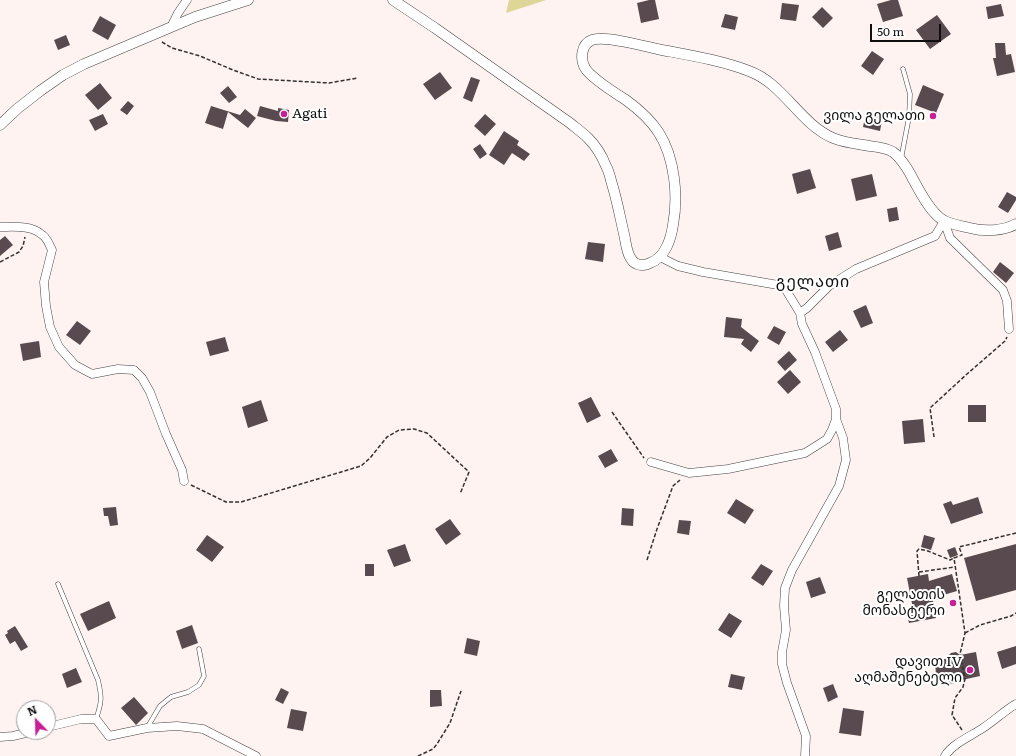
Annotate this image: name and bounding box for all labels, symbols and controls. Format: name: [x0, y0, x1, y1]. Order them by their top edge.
scale bar: [872, 16, 943, 42]
text: 50 m: [877, 22, 904, 40]
place label: Agati: [292, 106, 327, 122]
place label: ვილა გელათი: [823, 108, 925, 124]
marker: Agati: [279, 109, 289, 119]
marker: ვილა გელათი: [928, 111, 938, 121]
district label: გელათი: [776, 272, 850, 292]
place label: გელათის მონასტერი: [862, 587, 945, 620]
marker: გელათის მონასტერი: [948, 598, 958, 608]
place label: დავით IV აღმაშენებელი: [854, 654, 962, 686]
marker: დავით IV აღმაშენებელი: [965, 665, 975, 675]
north arrow: [16, 700, 56, 740]
text: N: [24, 701, 39, 719]

